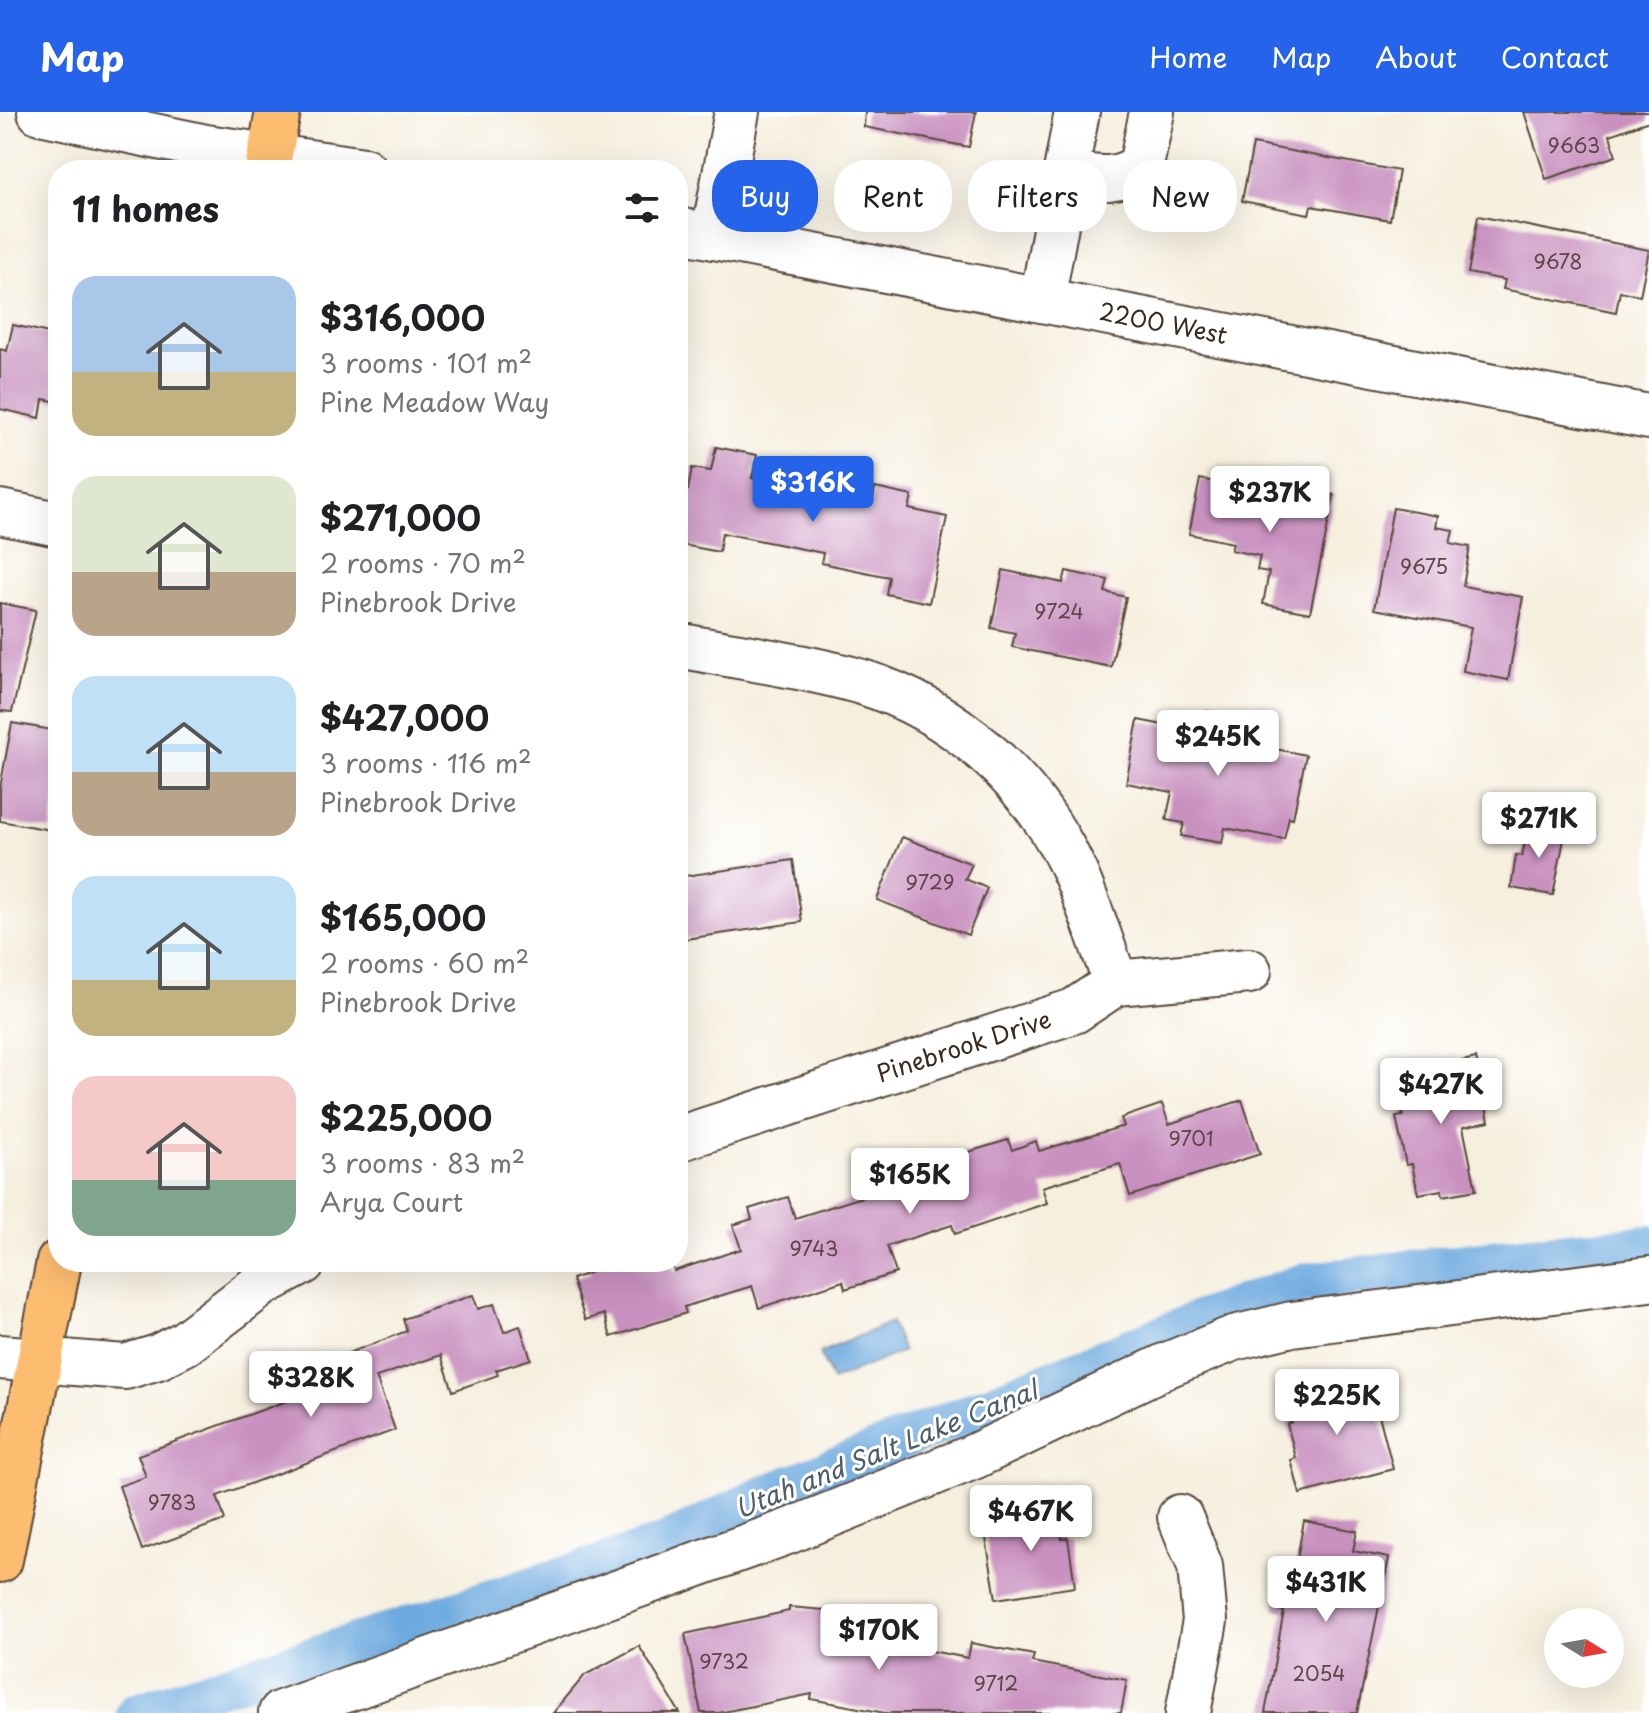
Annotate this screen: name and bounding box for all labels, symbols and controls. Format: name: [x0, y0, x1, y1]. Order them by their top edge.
text: Map: [40, 28, 124, 85]
text: Home: [1149, 35, 1227, 78]
text: Map: [1271, 35, 1331, 78]
text: About: [1375, 35, 1457, 78]
text: Contact: [1501, 35, 1609, 78]
house number: 9663: [1548, 130, 1600, 160]
chip: Buy: [712, 160, 818, 232]
chip: Rent: [834, 160, 952, 232]
chip: Filters: [968, 160, 1107, 232]
chip: New: [1123, 160, 1237, 232]
text: 11 homes: [72, 182, 219, 234]
icon: filters: [620, 186, 664, 230]
house number: 9678: [1534, 246, 1582, 276]
text: $316,000: [320, 291, 485, 343]
street label: 2200 West: [1096, 292, 1230, 352]
icon: home: [136, 308, 232, 404]
text: 3 rooms · 101 m²: [320, 343, 532, 382]
text: Pine Meadow Way: [320, 382, 549, 421]
pin: $316K: [757, 456, 869, 524]
text: $316K: [771, 462, 855, 501]
pin: $237K: [1214, 466, 1326, 534]
text: $237K: [1228, 472, 1312, 511]
text: $271,000: [320, 491, 481, 543]
icon: home: [136, 508, 232, 604]
text: 2 rooms · 70 m²: [320, 543, 526, 582]
house number: 9675: [1400, 551, 1448, 581]
text: Pinebrook Drive: [320, 582, 517, 621]
house number: 9724: [1034, 596, 1084, 626]
text: $427,000: [320, 691, 489, 743]
icon: home: [136, 708, 232, 804]
pin: $245K: [1162, 710, 1274, 778]
text: $245K: [1175, 716, 1261, 755]
text: 3 rooms · 116 m²: [320, 743, 532, 782]
text: Pinebrook Drive: [320, 782, 517, 821]
pin: $271K: [1483, 792, 1595, 860]
text: $271K: [1500, 798, 1578, 837]
house number: 9729: [906, 867, 954, 897]
text: $165,000: [320, 891, 486, 943]
icon: home: [136, 908, 232, 1004]
text: 2 rooms · 60 m²: [320, 943, 529, 982]
text: Pinebrook Drive: [320, 982, 517, 1021]
street label: Pinebrook Drive: [872, 1000, 1055, 1090]
pin: $427K: [1385, 1058, 1497, 1126]
text: $427K: [1398, 1064, 1484, 1103]
text: $225,000: [320, 1091, 492, 1143]
icon: home: [136, 1108, 232, 1204]
house number: 9701: [1168, 1123, 1214, 1153]
text: 3 rooms · 83 m²: [320, 1143, 525, 1182]
pin: $165K: [854, 1148, 966, 1216]
text: $165K: [869, 1154, 951, 1193]
text: Arya Court: [320, 1182, 463, 1221]
house number: 9743: [790, 1233, 838, 1263]
pin: $328K: [255, 1351, 367, 1419]
text: $328K: [267, 1357, 355, 1396]
water label: Utah and Salt Lake Canal: [728, 1368, 1046, 1527]
pin: $225K: [1281, 1369, 1393, 1437]
text: $225K: [1293, 1375, 1381, 1414]
pin: $467K: [975, 1485, 1087, 1553]
house number: 9783: [148, 1487, 196, 1517]
text: $467K: [988, 1491, 1074, 1530]
pin: $431K: [1270, 1556, 1382, 1624]
text: $431K: [1286, 1562, 1366, 1601]
pin: $170K: [823, 1604, 935, 1672]
north arrow: [1544, 1608, 1624, 1688]
map controls: [1544, 1608, 1624, 1688]
text: $170K: [838, 1610, 920, 1649]
house number: 9732: [699, 1646, 749, 1676]
house number: 2054: [1292, 1658, 1346, 1688]
house number: 9712: [974, 1668, 1018, 1698]

